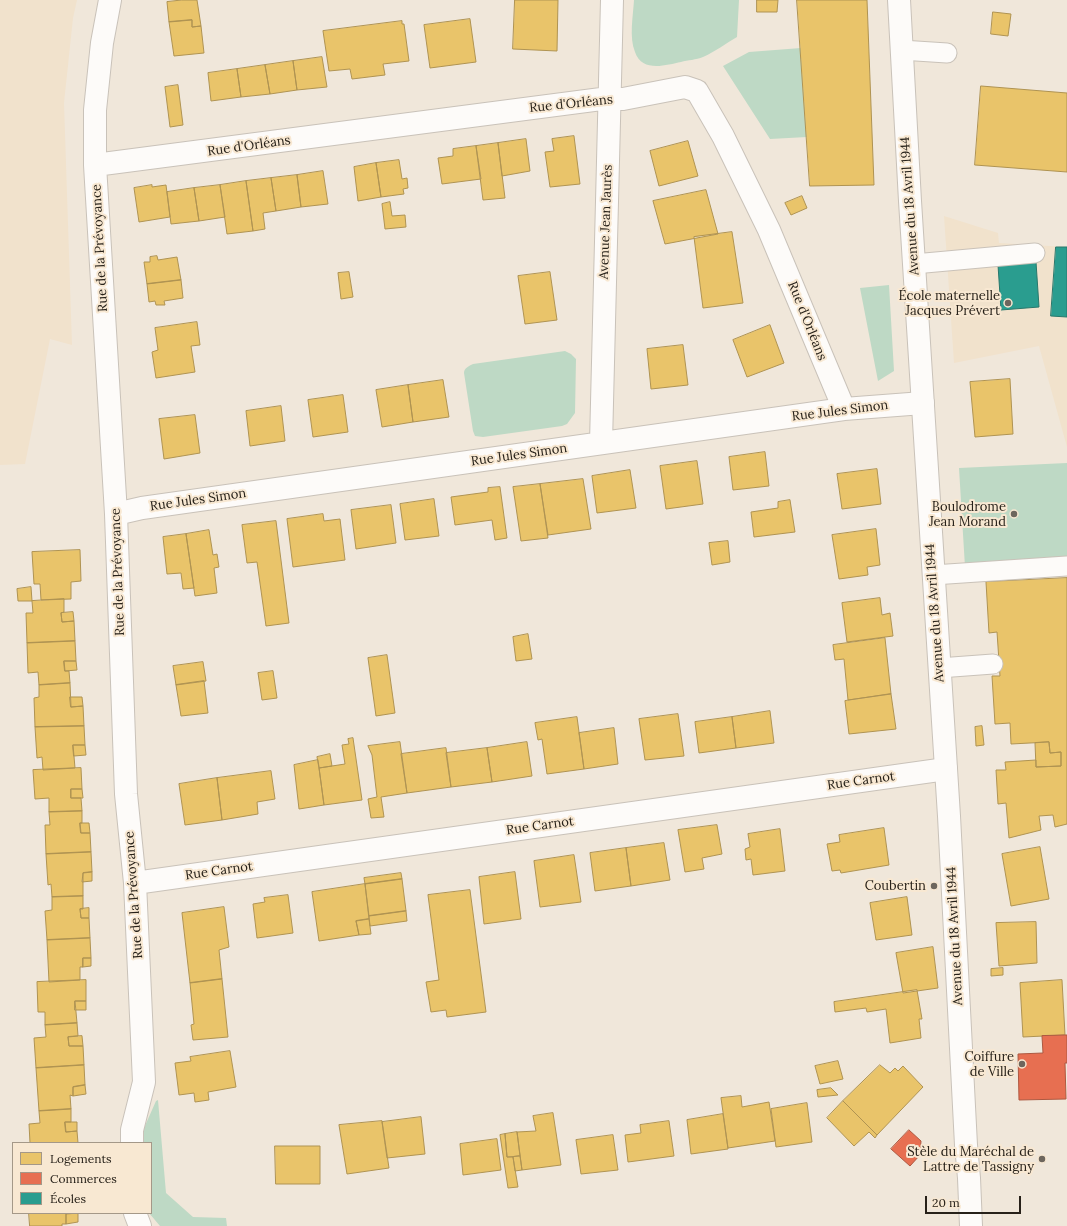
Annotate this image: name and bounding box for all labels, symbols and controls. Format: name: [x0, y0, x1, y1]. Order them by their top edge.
street label: Rue d'Orléans: [528, 92, 614, 116]
street label: Rue d'Orléans: [206, 132, 292, 160]
street label: Avenue du 18 Avril 1944: [897, 136, 923, 276]
street label: Avenue Jean Jaurès: [596, 164, 616, 280]
street label: Rue de la Prévoyance: [89, 184, 111, 312]
street label: Rue d'Orléans: [784, 279, 830, 363]
place label: École maternelle Jacques Prévert: [898, 288, 1000, 319]
marker: École maternelle Jacques Prévert: [1003, 298, 1013, 308]
street label: Rue Jules Simon: [791, 397, 889, 425]
street label: Rue Jules Simon: [470, 441, 568, 469]
street label: Rue Jules Simon: [149, 486, 247, 514]
place label: Boulodrome Jean Morand: [929, 499, 1006, 530]
street label: Rue de la Prévoyance: [108, 508, 128, 636]
marker: Boulodrome Jean Morand: [1009, 509, 1019, 519]
street label: Avenue du 18 Avril 1944: [922, 543, 948, 683]
street label: Rue Carnot: [826, 769, 896, 793]
street label: Rue Carnot: [505, 814, 575, 838]
street label: Rue de la Prévoyance: [122, 831, 146, 959]
street label: Rue Carnot: [184, 859, 254, 883]
street label: Avenue du 18 Avril 1944: [944, 866, 966, 1006]
place label: Coubertin: [865, 878, 926, 894]
marker: Coubertin: [929, 881, 939, 891]
place label: Coiffure de Ville: [964, 1049, 1014, 1080]
marker: Coiffure de Ville: [1017, 1059, 1027, 1069]
legend: [12, 1142, 152, 1214]
place label: Stèle du Maréchal de Lattre de Tassigny: [907, 1144, 1034, 1175]
text: Logements: [50, 1151, 112, 1166]
marker: Stèle du Maréchal de Lattre de Tassigny: [1037, 1154, 1047, 1164]
text: Commerces: [50, 1171, 117, 1186]
scale bar: [927, 1188, 1023, 1214]
text: Écoles: [50, 1191, 86, 1206]
text: 20 m: [932, 1195, 960, 1210]

